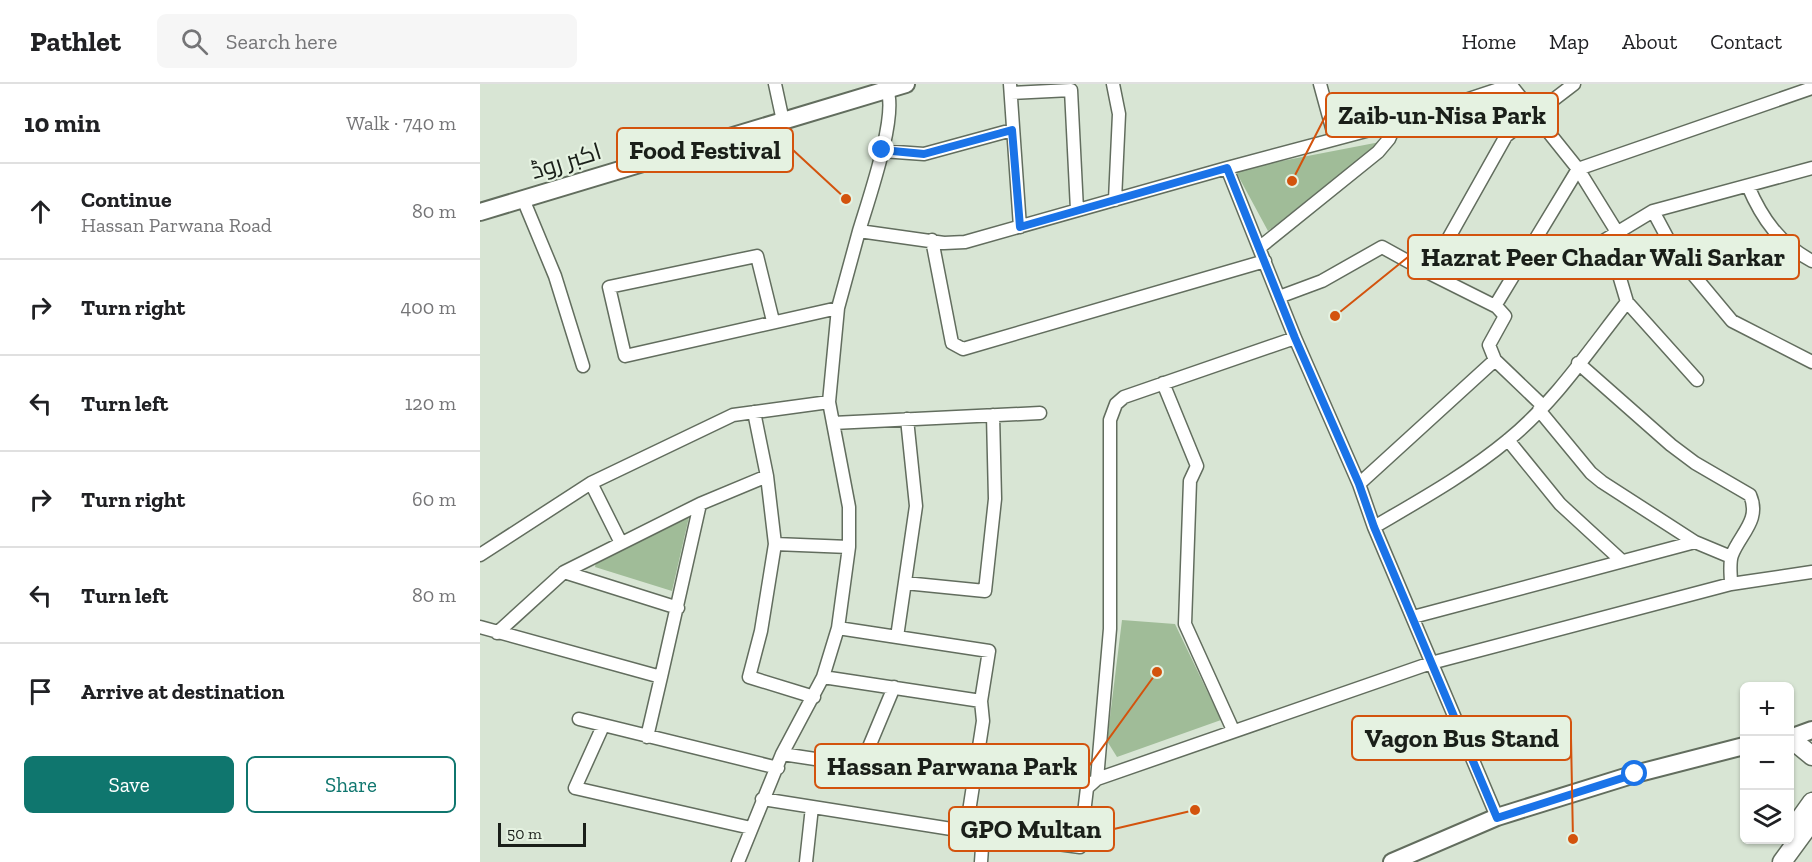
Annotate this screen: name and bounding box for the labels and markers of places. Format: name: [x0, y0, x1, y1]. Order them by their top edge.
callout: Zaib-un-Nisa Park: [1326, 93, 1558, 137]
callout: Food Festival: [617, 128, 793, 172]
callout: Hazrat Peer Chadar Wali Sarkar: [1408, 235, 1799, 279]
callout: Vagon Bus Stand: [1352, 716, 1571, 760]
callout: Hassan Parwana Park: [815, 744, 1089, 788]
callout: GPO Multan: [949, 807, 1114, 851]

